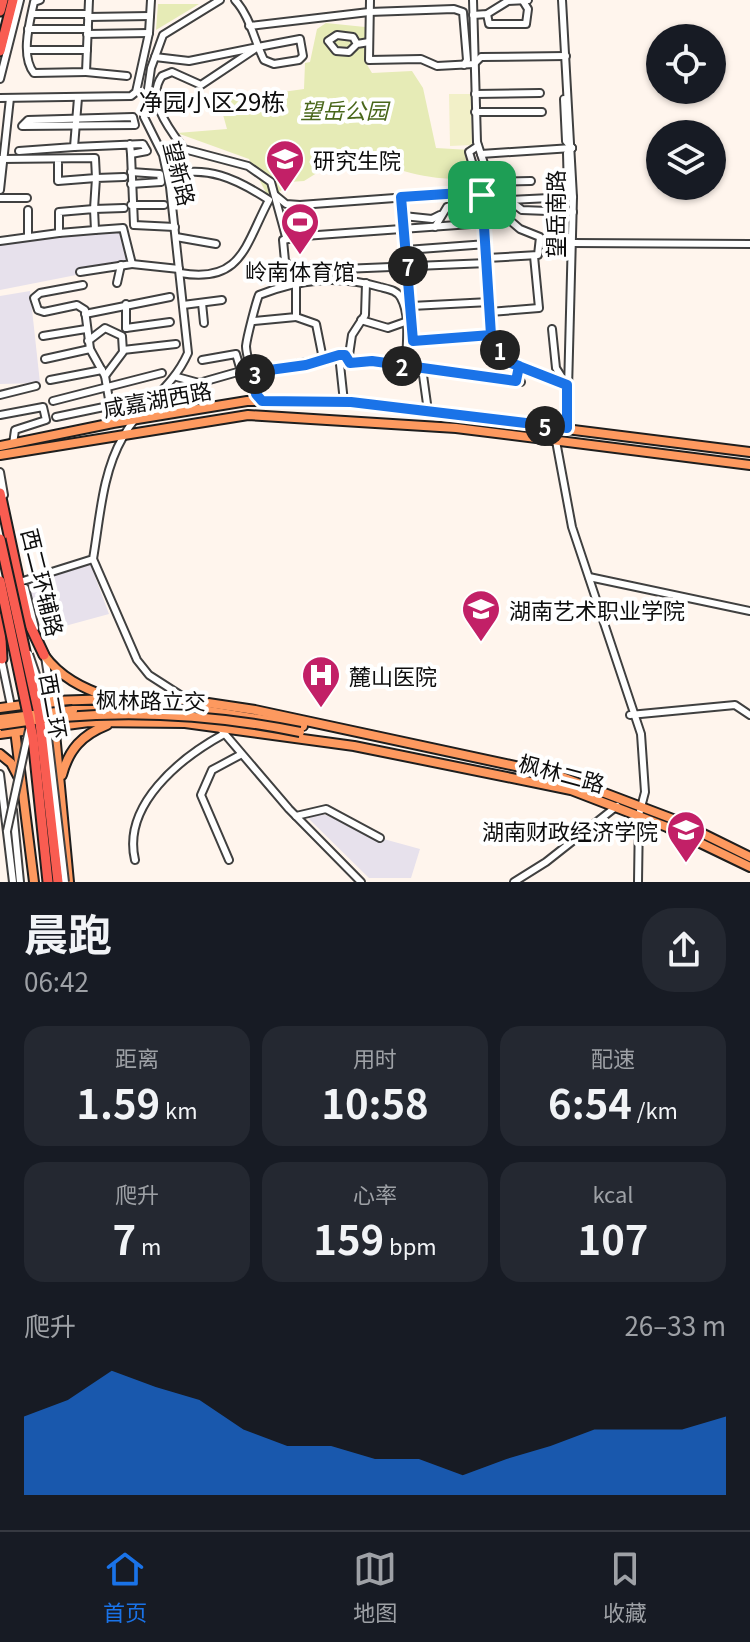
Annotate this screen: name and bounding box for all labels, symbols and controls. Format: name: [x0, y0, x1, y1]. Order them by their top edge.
map controls: [646, 24, 726, 200]
button: locate: [646, 24, 726, 104]
district label: 净园小区29栋: [139, 83, 285, 118]
park label: 望岳公园: [300, 93, 391, 125]
button: layers: [646, 120, 726, 200]
street label: 望新路: [157, 137, 205, 209]
school or university icon: 研究生院: [264, 138, 306, 193]
place label: 研究生院: [313, 143, 401, 175]
pin: [448, 161, 516, 229]
street label: 望岳南路: [538, 170, 570, 258]
icon: arrive: [460, 173, 504, 217]
sports icon: 岭南体育馆: [279, 201, 321, 256]
pin: 7: [388, 246, 428, 286]
text: 7: [402, 250, 414, 282]
place label: 岭南体育馆: [245, 254, 355, 286]
pin: 1: [480, 330, 520, 370]
text: 1: [494, 334, 506, 366]
pin: 2: [382, 346, 422, 386]
text: 2: [396, 350, 408, 382]
pin: 3: [235, 354, 275, 394]
text: 3: [249, 358, 261, 390]
street label: 咸嘉湖西路: [100, 373, 214, 423]
pin: 5: [525, 406, 565, 446]
text: 5: [539, 410, 551, 442]
street label: 西二环辅路: [15, 525, 73, 639]
school or university icon: 湖南艺术职业学院: [460, 588, 502, 643]
place label: 湖南艺术职业学院: [509, 593, 685, 625]
hospital icon: 麓山医院: [300, 654, 342, 709]
place label: 麓山医院: [349, 659, 437, 691]
street label: 西二环: [34, 671, 76, 741]
street label: 枫林路立交: [96, 682, 206, 716]
street label: 枫林二路: [515, 745, 609, 799]
school or university icon: 湖南财政经济学院: [665, 809, 707, 864]
place label: 湖南财政经济学院: [482, 814, 658, 846]
text: 晨跑: [24, 900, 112, 964]
button: share: [642, 908, 726, 992]
text: 06:42: [24, 962, 89, 999]
text: 距离: [115, 1041, 159, 1073]
text: 用时: [353, 1041, 397, 1073]
text: 配速: [591, 1041, 635, 1073]
text: 1.59: [76, 1073, 160, 1131]
text: 10:58: [321, 1073, 429, 1131]
text: 6:54: [548, 1073, 632, 1131]
text: km: [160, 1093, 198, 1125]
text: /km: [632, 1093, 678, 1125]
text: 爬升: [115, 1177, 159, 1209]
text: 心率: [353, 1177, 397, 1209]
text: kcal: [592, 1177, 634, 1209]
text: 7: [113, 1209, 136, 1267]
text: 159: [313, 1209, 384, 1267]
text: 107: [578, 1209, 648, 1267]
text: m: [136, 1229, 161, 1261]
text: bpm: [384, 1229, 437, 1261]
text: 爬升: [24, 1306, 76, 1343]
text: 26–33 m: [624, 1306, 726, 1343]
tab: 首页: [103, 1547, 147, 1627]
tab: 地图: [353, 1547, 397, 1627]
tab: 收藏: [603, 1547, 647, 1627]

